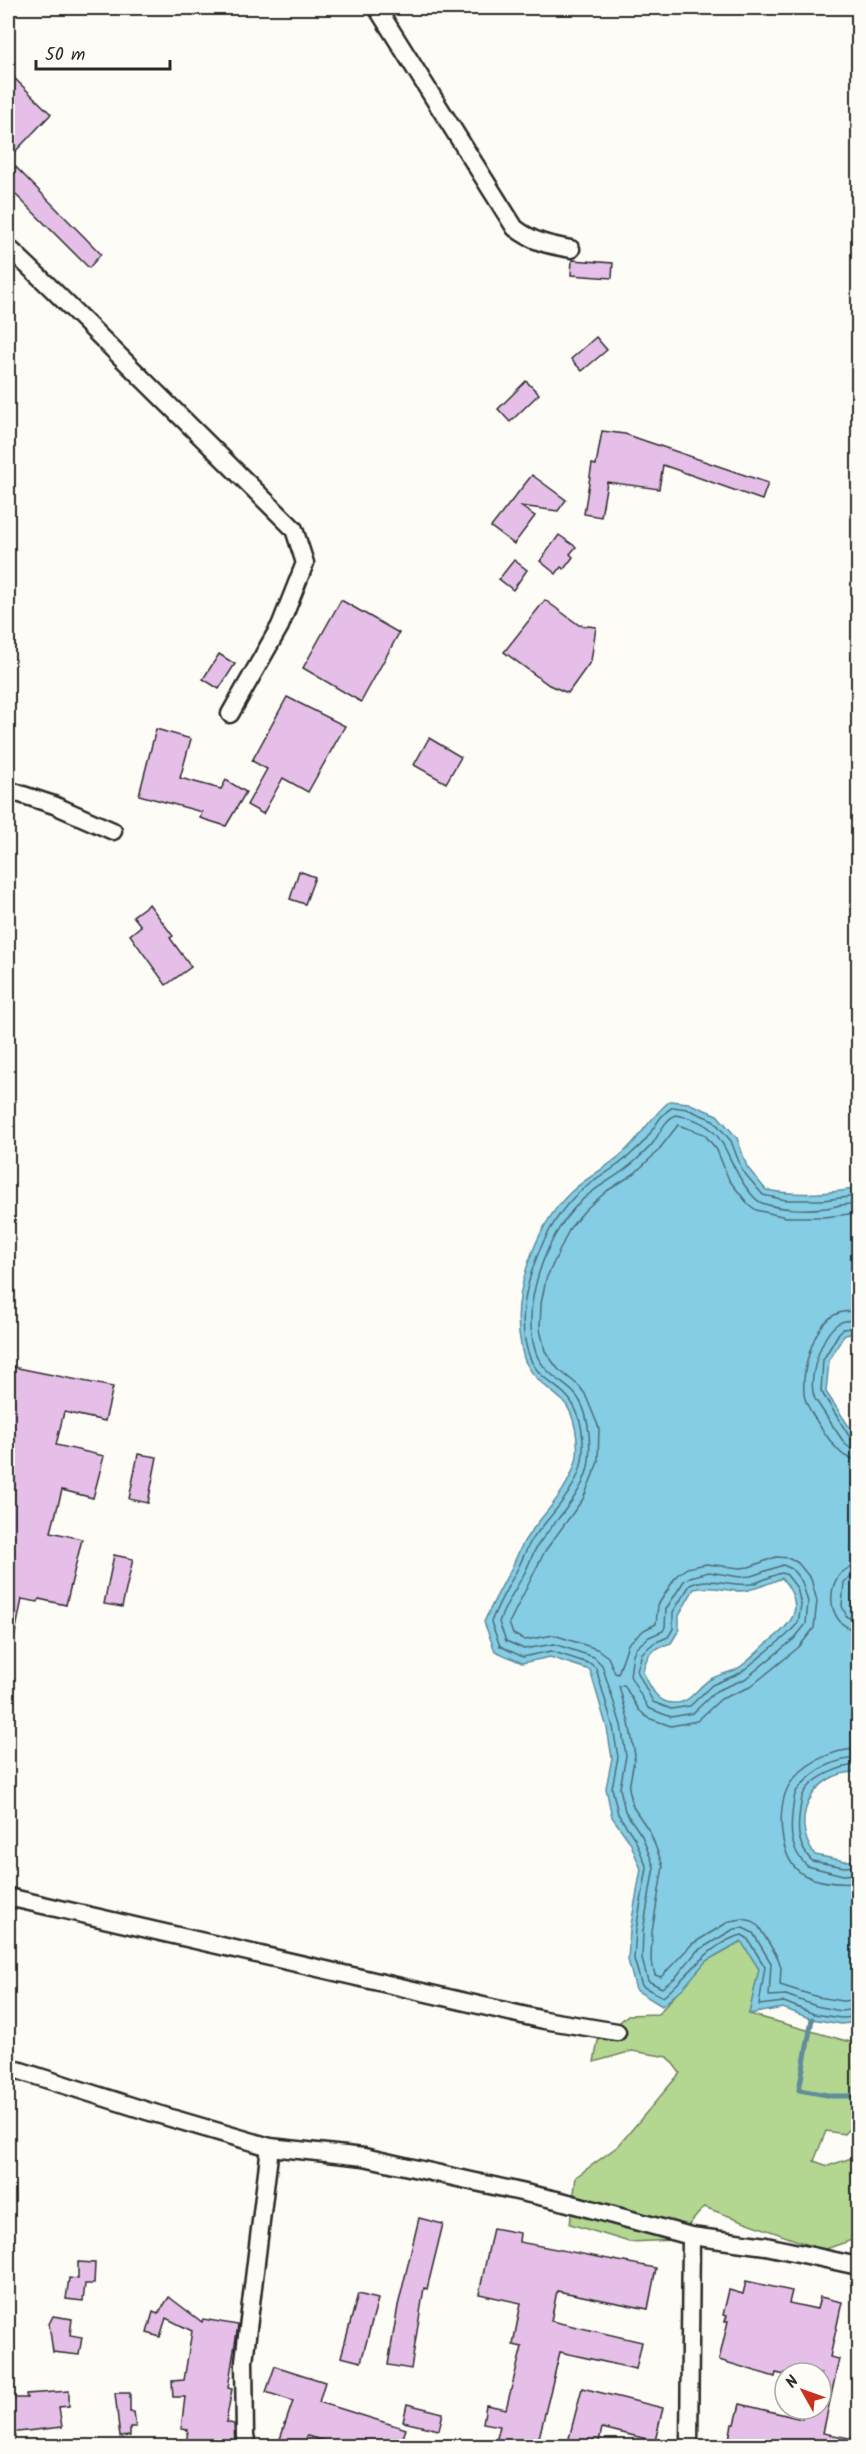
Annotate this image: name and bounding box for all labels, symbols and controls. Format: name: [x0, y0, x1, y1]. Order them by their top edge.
scale bar: [36, 33, 170, 71]
text: 50 m: [45, 41, 85, 70]
north arrow: [773, 2361, 833, 2421]
text: N: [780, 2370, 805, 2394]

